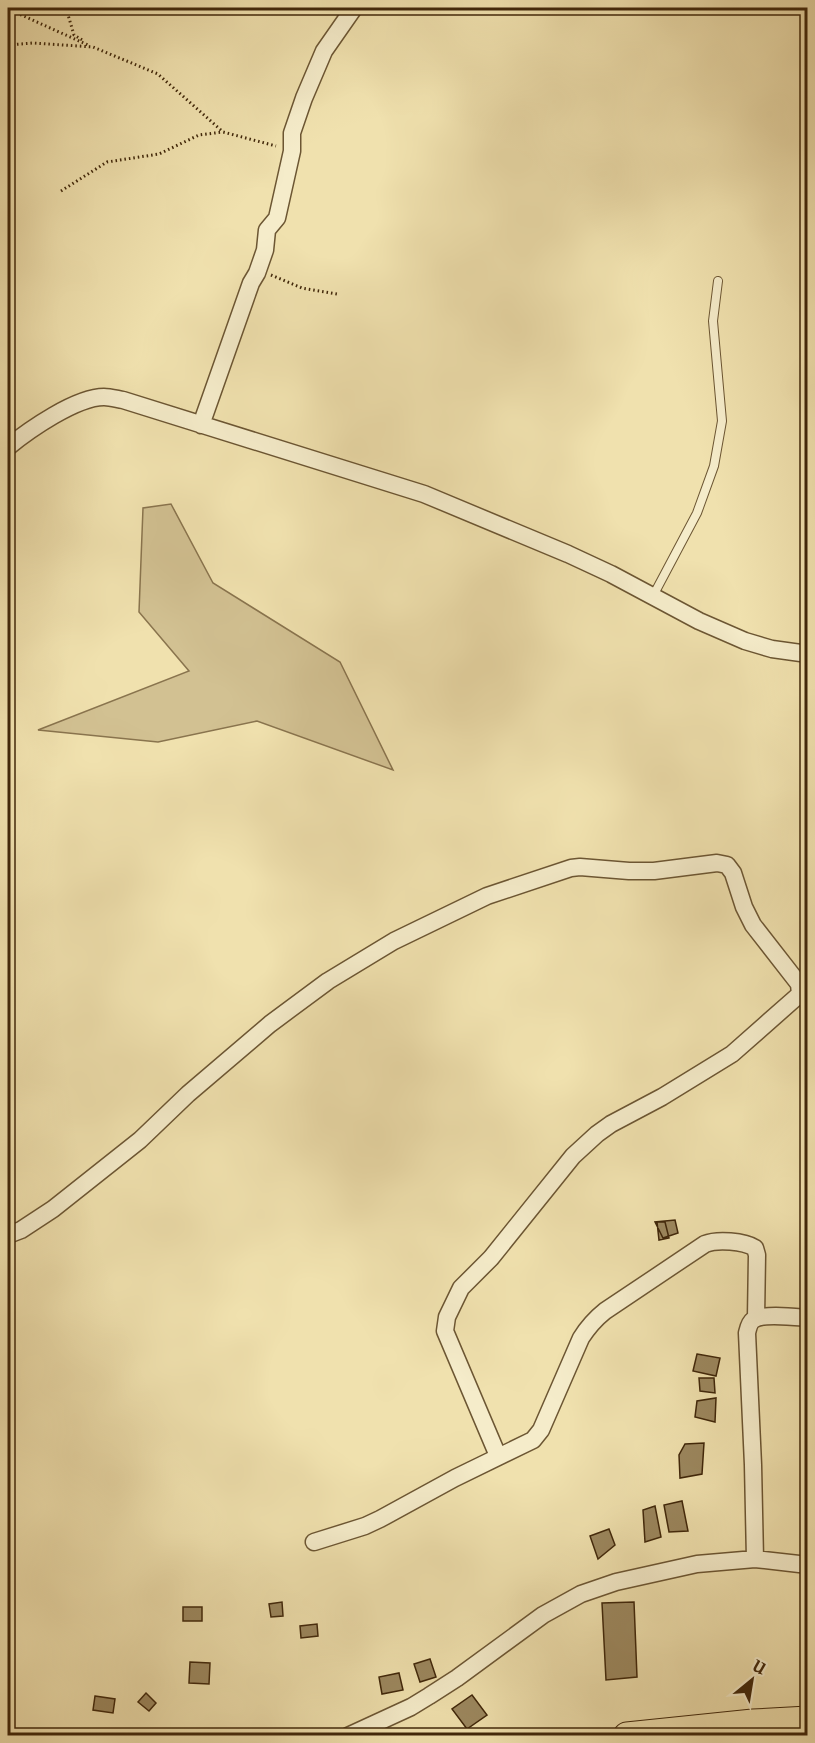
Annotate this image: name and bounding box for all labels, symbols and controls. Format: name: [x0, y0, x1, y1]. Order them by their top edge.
north arrow: [722, 1650, 782, 1710]
text: U: [748, 1656, 770, 1679]

